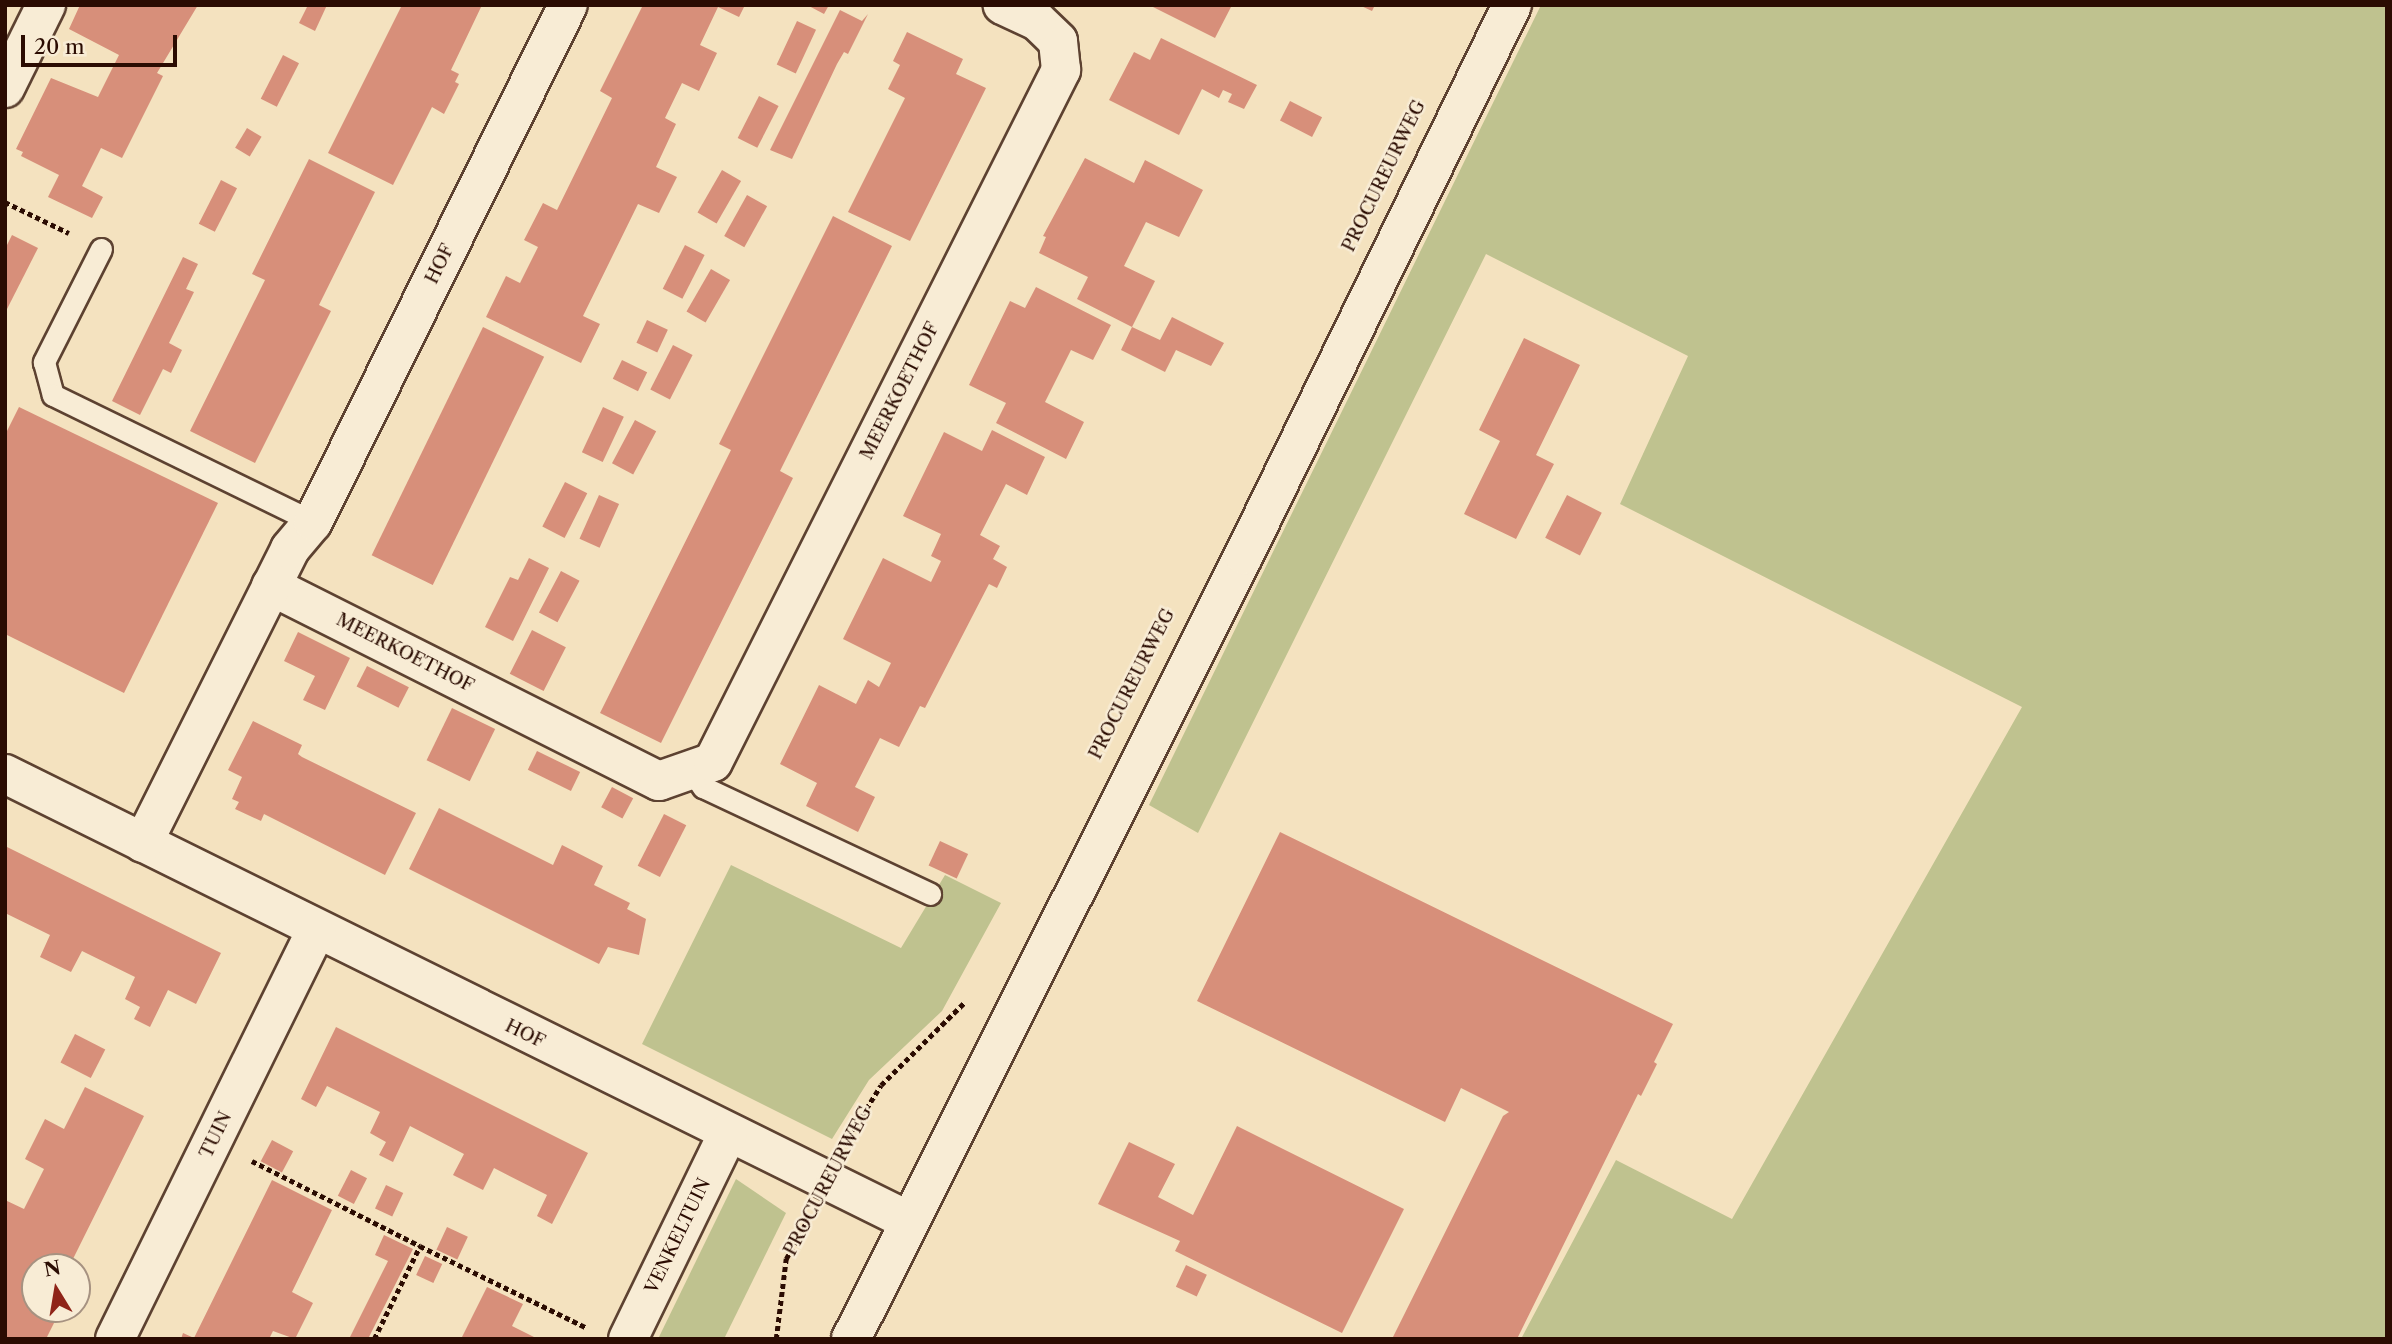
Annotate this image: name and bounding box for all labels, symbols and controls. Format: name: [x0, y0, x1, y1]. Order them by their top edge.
scale bar: [24, 21, 180, 65]
text: 20 m: [34, 34, 85, 59]
street label: PROCUREURWEG: [1338, 97, 1430, 255]
street label: HOF: [421, 241, 459, 287]
street label: MEERKOETHOF: [856, 319, 944, 463]
street label: PROCUREURWEG: [1085, 605, 1179, 763]
street label: MEERKOETHOF: [333, 609, 477, 697]
street label: HOF: [502, 1015, 548, 1053]
street label: PROCUREURWEG: [779, 1103, 877, 1259]
street label: TUIN: [196, 1108, 236, 1162]
street label: VENKELTUIN: [641, 1175, 715, 1297]
north arrow: [21, 1253, 91, 1323]
text: N: [42, 1256, 63, 1282]

